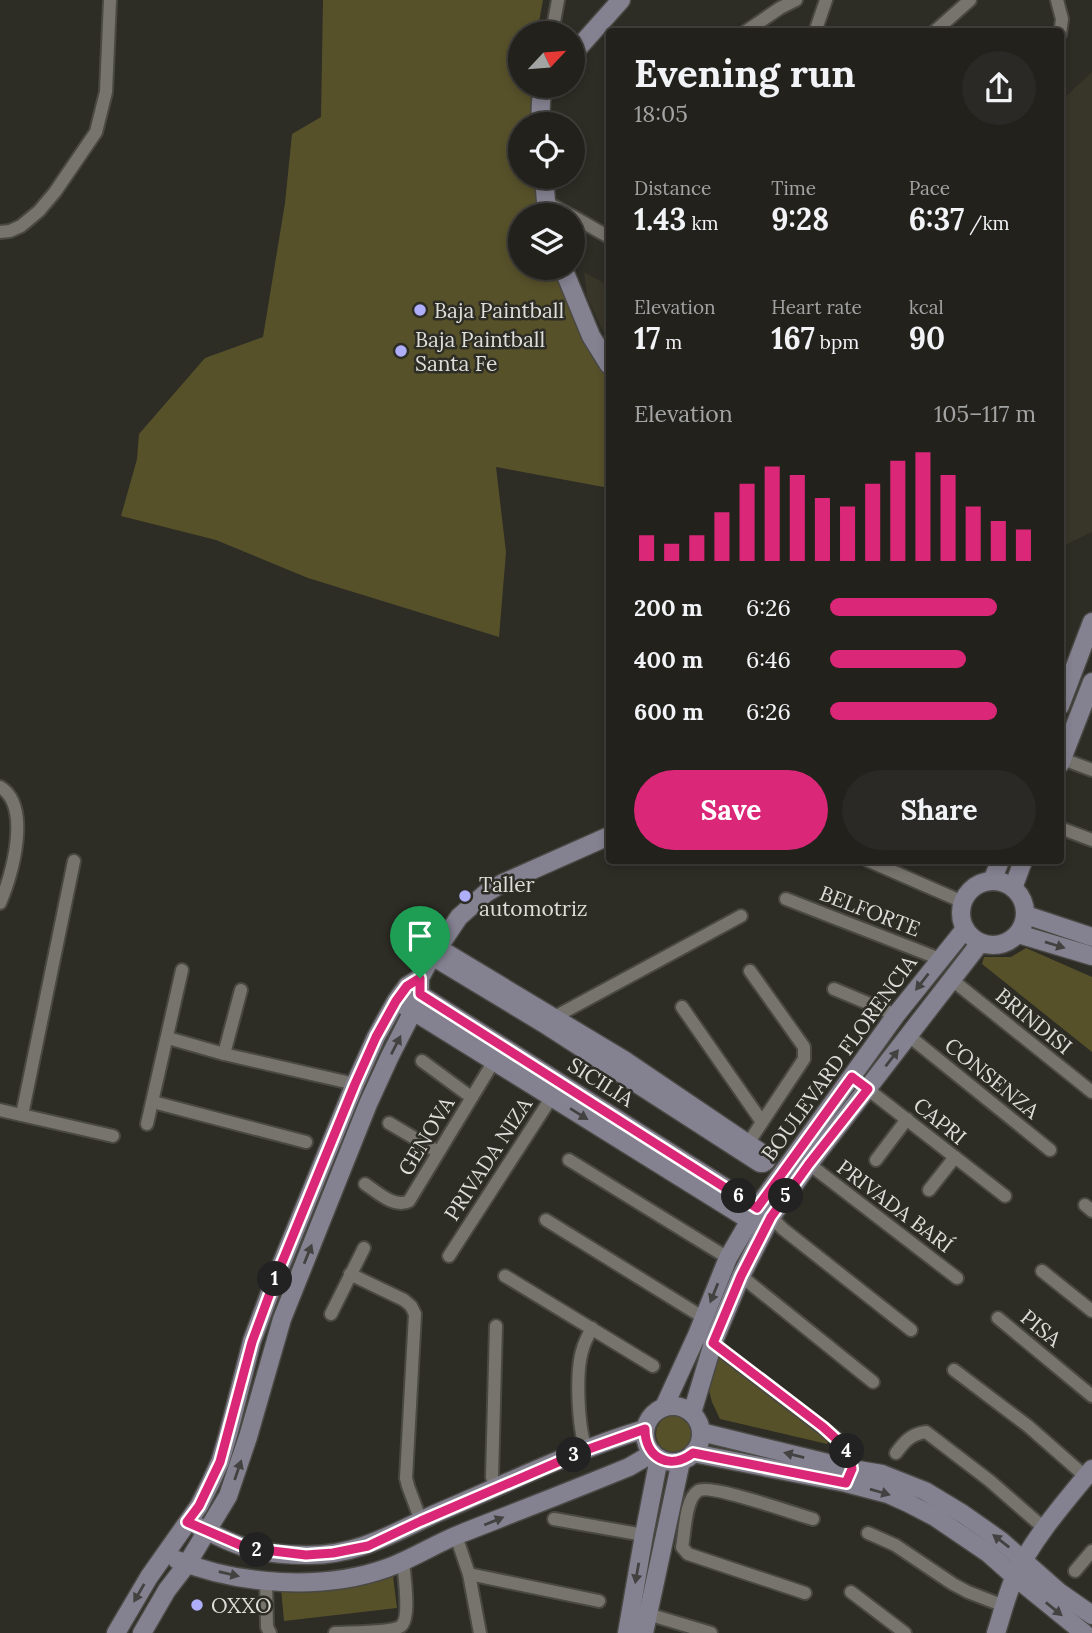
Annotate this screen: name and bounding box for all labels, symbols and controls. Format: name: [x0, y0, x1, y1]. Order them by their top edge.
north arrow: [508, 21, 584, 98]
map controls: [508, 21, 585, 280]
text: Evening run: [634, 49, 856, 97]
button: share: [962, 51, 1036, 125]
text: 18:05: [634, 99, 688, 128]
button: locate: [508, 112, 585, 189]
text: Distance: [634, 176, 711, 200]
text: Time: [771, 176, 816, 200]
text: Pace: [909, 176, 950, 200]
text: 1.43: [634, 200, 686, 238]
text: 9:28: [771, 200, 829, 238]
text: 6:37: [909, 200, 964, 238]
button: layers: [508, 203, 585, 280]
text: km: [686, 211, 719, 235]
text: /km: [964, 211, 1010, 235]
text: Elevation: [634, 295, 716, 319]
text: Heart rate: [771, 295, 862, 319]
text: kcal: [909, 295, 944, 319]
place label: Baja Paintball: [434, 297, 564, 324]
marker: Baja Paintball: [412, 302, 428, 318]
text: 17: [634, 319, 660, 357]
text: 167: [771, 319, 815, 357]
text: 90: [909, 319, 945, 357]
place label: Baja Paintball Santa Fe: [415, 326, 545, 377]
text: m: [660, 330, 682, 354]
text: bpm: [815, 330, 859, 354]
marker: Baja Paintball Santa Fe: [393, 343, 409, 359]
text: Elevation: [634, 399, 733, 428]
text: 105–117 m: [934, 399, 1036, 428]
text: 200 m: [634, 593, 703, 622]
text: 6:26: [746, 593, 791, 622]
text: 400 m: [634, 645, 703, 674]
text: 6:46: [746, 645, 791, 674]
text: 600 m: [634, 697, 704, 726]
text: 6:26: [746, 697, 791, 726]
button: Save: [634, 770, 828, 850]
button: Share: [842, 770, 1036, 850]
place label: Taller automotriz: [479, 871, 588, 922]
street label: BELFORTE: [816, 879, 924, 943]
marker: Taller automotriz: [457, 888, 473, 904]
pin: [390, 906, 450, 978]
icon: arrive: [401, 917, 439, 955]
one-way arrow: [1045, 940, 1066, 951]
street label: BOULEVARD FLORENCIA: [755, 949, 923, 1166]
one-way arrow: [915, 973, 929, 991]
street label: BRINDISI: [990, 982, 1078, 1060]
street label: CONSENZA: [939, 1032, 1045, 1125]
one-way arrow: [390, 1035, 401, 1055]
one-way arrow: [884, 1050, 899, 1067]
street label: SICILIA: [563, 1051, 640, 1113]
street label: GENOVA: [392, 1091, 460, 1180]
street label: PRIVADA NIZA: [438, 1091, 538, 1226]
street label: CAPRI: [908, 1091, 972, 1151]
one-way arrow: [569, 1108, 589, 1121]
street label: PRIVADA BARÍ: [832, 1154, 958, 1258]
pin: 6: [722, 1178, 756, 1214]
pin: 5: [768, 1178, 804, 1214]
text: 6: [733, 1183, 744, 1207]
text: 5: [780, 1183, 791, 1207]
one-way arrow: [303, 1244, 314, 1265]
pin: 1: [258, 1262, 292, 1296]
text: 1: [271, 1266, 278, 1290]
one-way arrow: [709, 1282, 720, 1303]
street label: PISA: [1015, 1303, 1068, 1353]
pin: 4: [830, 1434, 864, 1468]
pin: 3: [556, 1438, 592, 1472]
text: 4: [841, 1438, 852, 1462]
text: 3: [568, 1442, 579, 1466]
one-way arrow: [783, 1449, 805, 1460]
one-way arrow: [233, 1460, 244, 1481]
one-way arrow: [870, 1488, 891, 1498]
one-way arrow: [483, 1516, 504, 1527]
pin: 2: [240, 1532, 274, 1568]
one-way arrow: [993, 1534, 1011, 1549]
text: 2: [251, 1537, 262, 1561]
one-way arrow: [631, 1562, 642, 1584]
one-way arrow: [218, 1569, 240, 1580]
one-way arrow: [133, 1584, 146, 1603]
place label: OXXO: [211, 1592, 272, 1619]
marker: OXXO: [189, 1597, 205, 1613]
one-way arrow: [1045, 1602, 1063, 1617]

